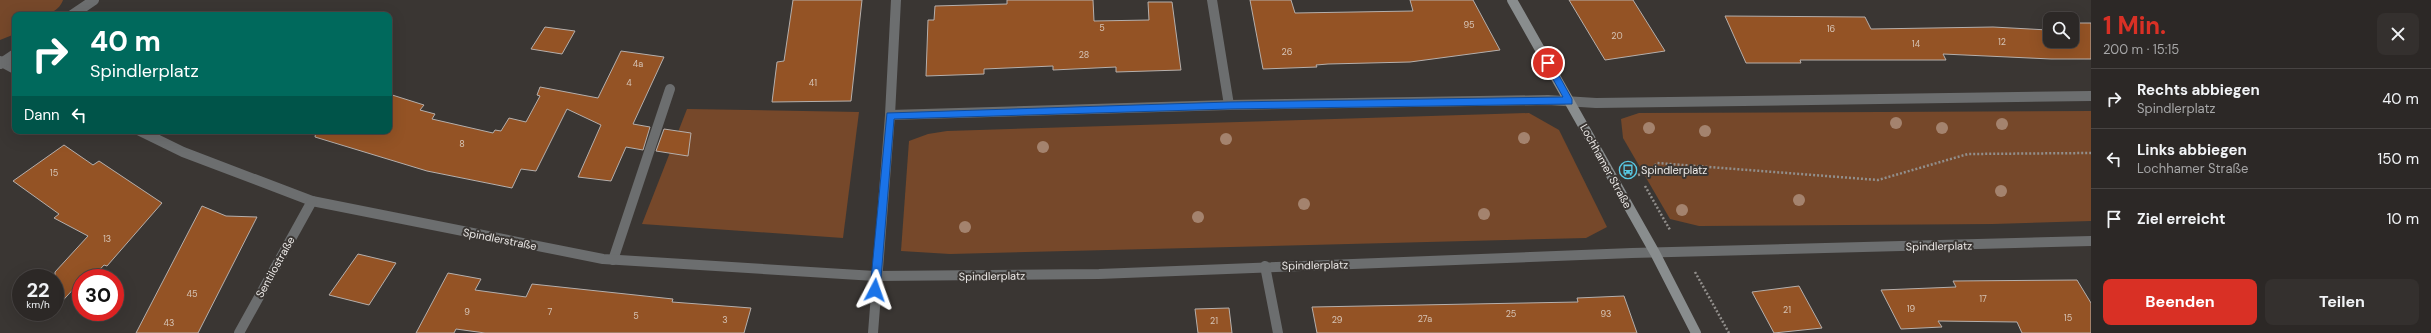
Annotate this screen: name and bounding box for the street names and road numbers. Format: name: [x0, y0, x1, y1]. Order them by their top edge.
street label: Lochhamer Straße: [1577, 121, 1635, 211]
street label: Spindlerstraße: [462, 225, 538, 253]
street label: Sentilostraße: [252, 234, 298, 300]
street label: Spindlerplatz: [1906, 238, 1972, 254]
street label: Spindlerplatz: [1282, 257, 1348, 273]
street label: Spindlerplatz: [959, 268, 1025, 284]

